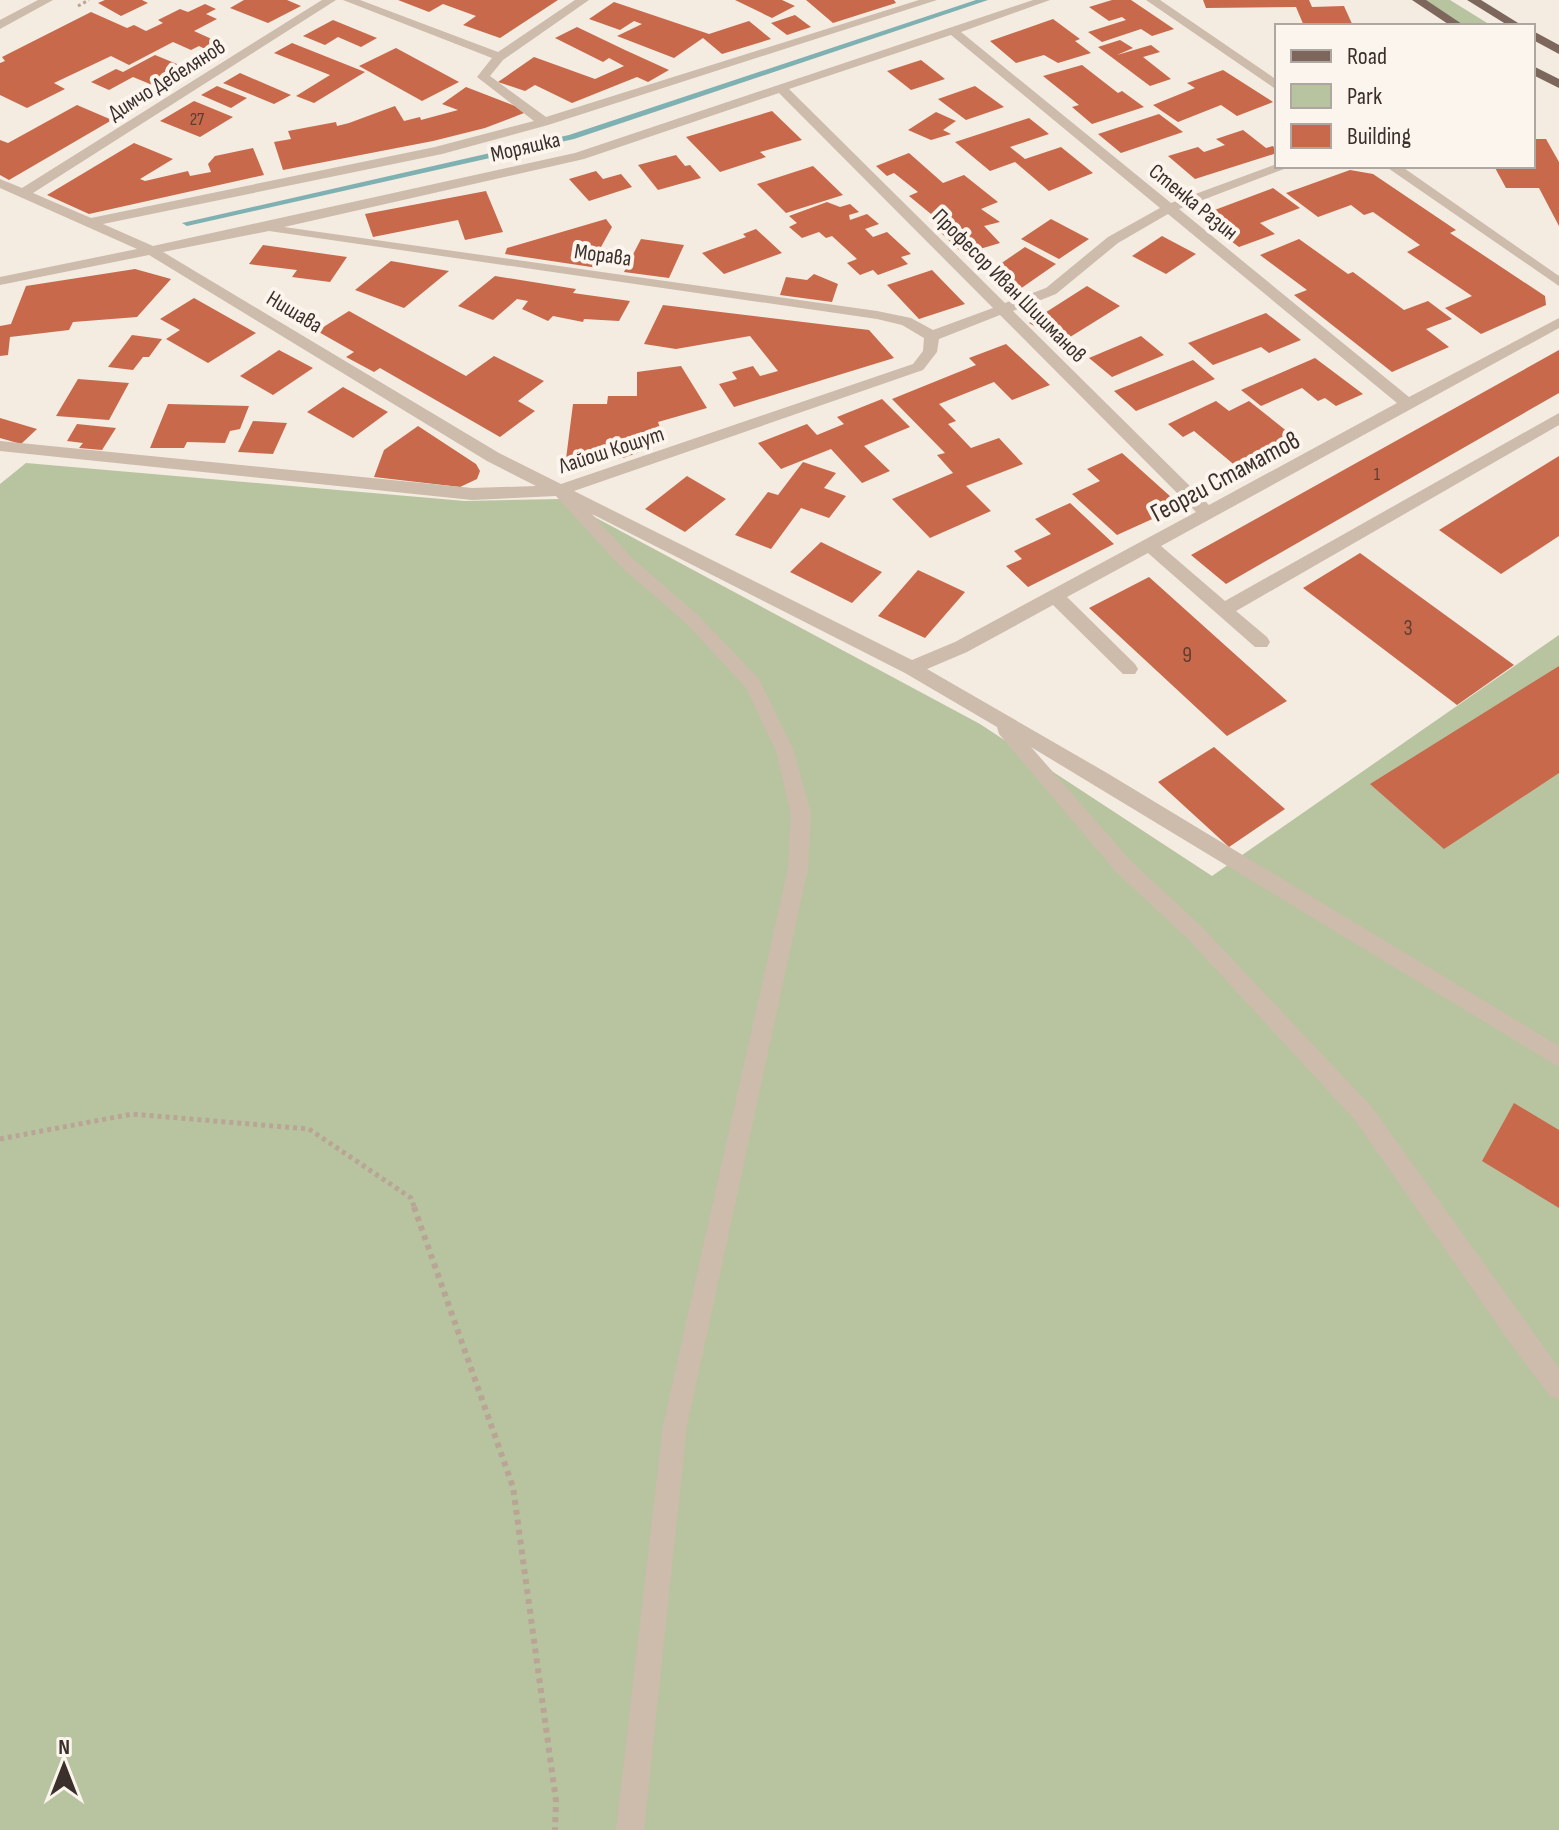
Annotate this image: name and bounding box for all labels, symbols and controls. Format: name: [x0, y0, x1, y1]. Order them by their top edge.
legend: [1275, 24, 1535, 168]
street label: Димчо Дебелянов: [103, 34, 230, 127]
text: Road: [1347, 42, 1387, 71]
text: Park: [1347, 82, 1382, 111]
house number: 27: [190, 109, 205, 130]
text: Building: [1347, 122, 1411, 151]
street label: Моряшка: [488, 126, 563, 169]
street label: Стенка Разин: [1143, 158, 1243, 246]
street label: Професор Иван Шишманов: [926, 203, 1092, 369]
street label: Морава: [572, 238, 633, 273]
street label: Нишава: [261, 285, 327, 339]
street label: Лайош Кошут: [554, 421, 668, 480]
street label: Георги Стаматов: [1146, 425, 1306, 530]
house number: 1: [1374, 464, 1381, 485]
house number: 3: [1403, 615, 1413, 642]
house number: 9: [1182, 642, 1192, 669]
north arrow: [24, 1726, 104, 1806]
text: N: [58, 1734, 70, 1761]

